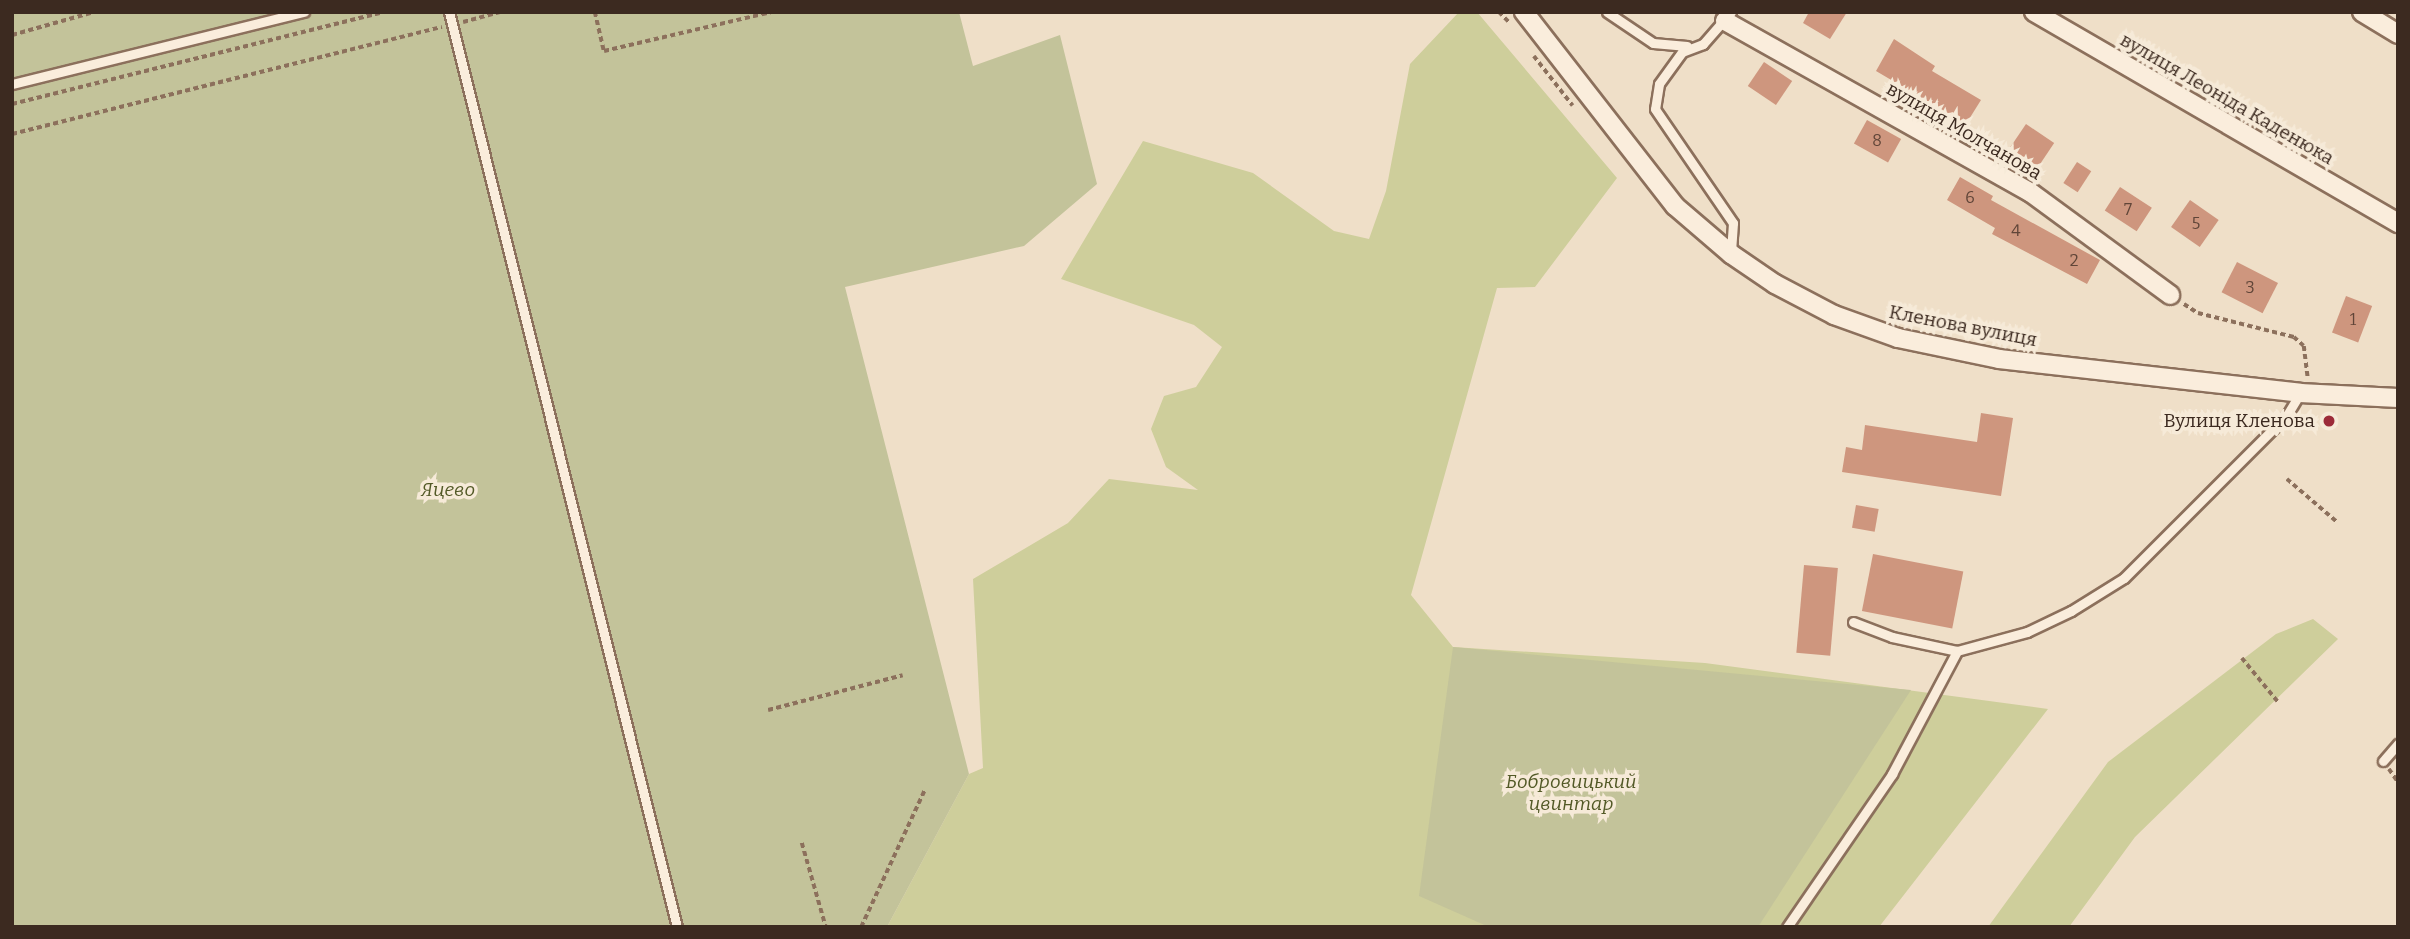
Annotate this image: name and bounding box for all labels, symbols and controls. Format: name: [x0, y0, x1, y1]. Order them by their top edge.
street label: вулиця Леоніда Каденюка: [2116, 28, 2338, 170]
street label: вулиця Молчанова: [1882, 77, 2046, 185]
house number: 8: [1872, 131, 1882, 151]
house number: 6: [1965, 188, 1975, 208]
house number: 7: [2124, 200, 2132, 220]
house number: 5: [2192, 214, 2200, 234]
house number: 4: [2011, 221, 2021, 241]
house number: 2: [2070, 251, 2078, 271]
house number: 3: [2245, 278, 2255, 298]
street label: Кленова вулиця: [1887, 300, 2039, 352]
house number: 1: [2350, 310, 2356, 330]
place label: Вулиця Кленова: [2163, 410, 2315, 432]
marker: Вулиця Кленова: [2321, 413, 2337, 429]
park label: Яцево: [421, 479, 475, 501]
park label: Бобровицький цвинтар: [1505, 771, 1637, 815]

